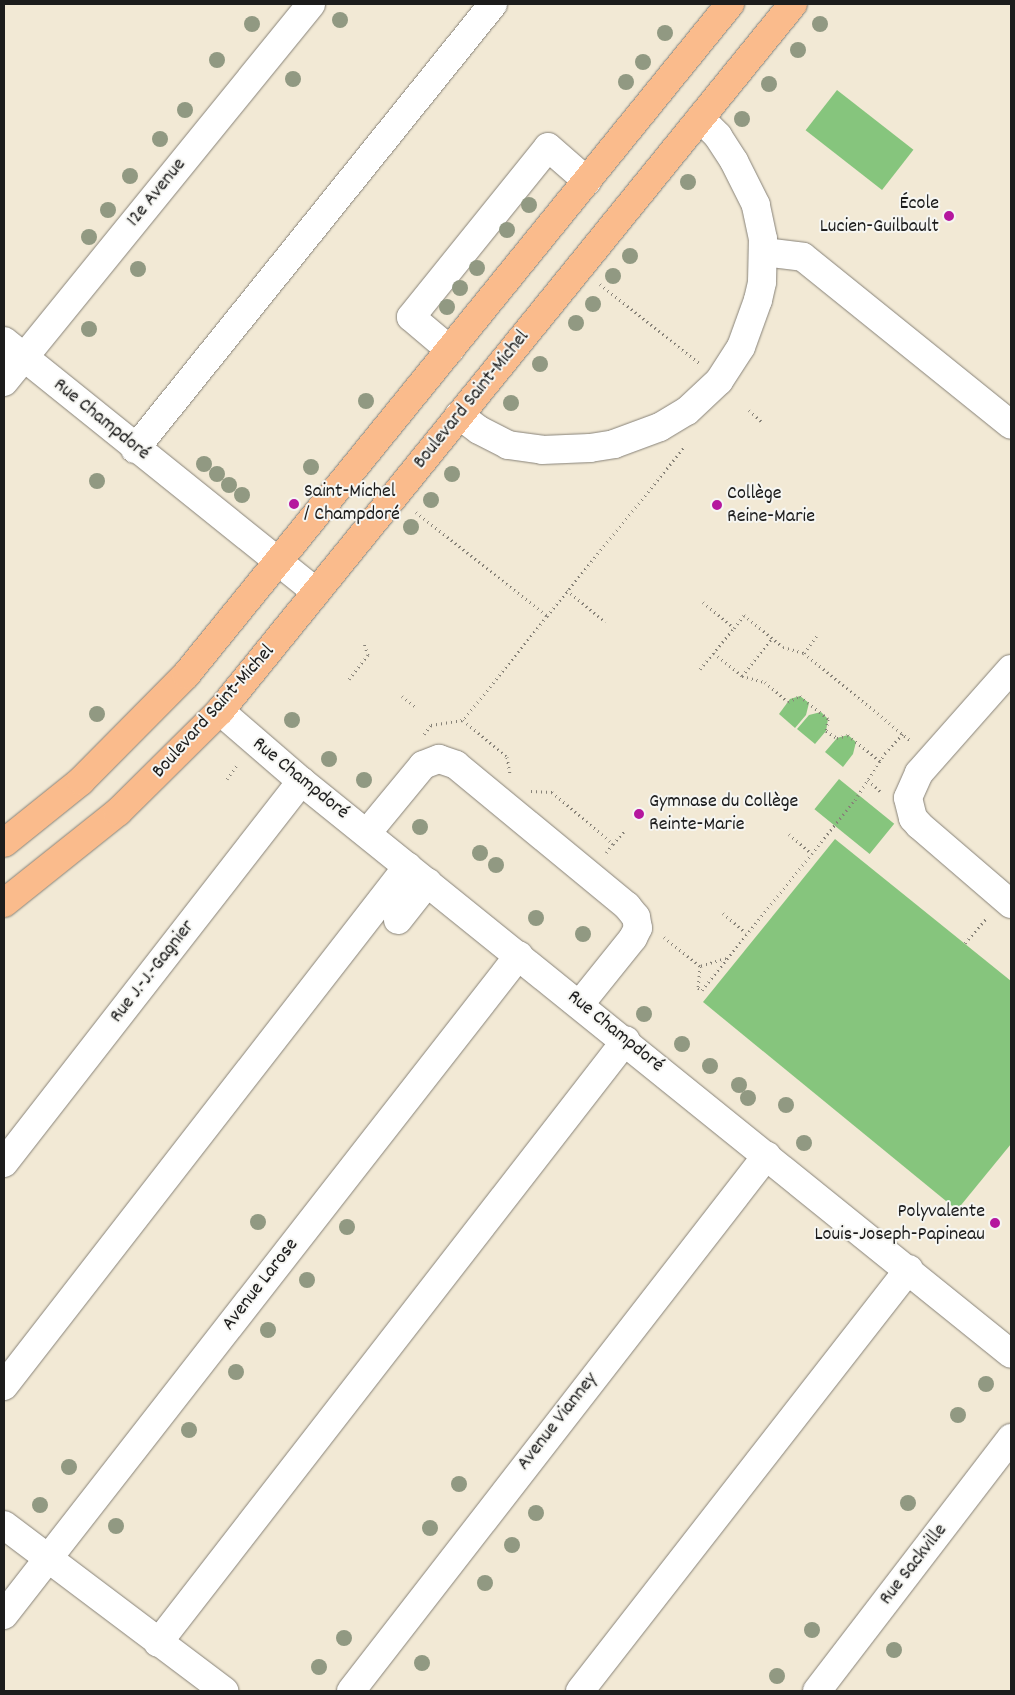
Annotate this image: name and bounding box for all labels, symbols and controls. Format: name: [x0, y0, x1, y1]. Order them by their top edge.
street label: 12e Avenue: [122, 154, 192, 232]
place label: École Lucien-Guilbault: [820, 193, 939, 240]
marker: École Lucien-Guilbault: [943, 210, 955, 222]
street label: Boulevard Saint-Michel: [409, 326, 535, 474]
street label: Rue Champdoré: [48, 374, 154, 466]
place label: Saint-Michel / Champdoré: [304, 480, 400, 527]
place label: Collège Reine-Marie: [727, 482, 815, 529]
marker: Saint-Michel / Champdoré: [288, 498, 300, 510]
marker: Collège Reine-Marie: [711, 499, 723, 511]
street label: Boulevard Saint-Michel: [148, 640, 280, 784]
street label: Rue Champdoré: [247, 733, 353, 825]
place label: Gymnase du Collège Reinte-Marie: [649, 790, 798, 837]
marker: Gymnase du Collège Reinte-Marie: [633, 808, 645, 820]
street label: Rue J.-J.-Gagnier: [105, 916, 201, 1028]
street label: Rue Champdoré: [562, 986, 668, 1078]
place label: Polyvalente Louis-Joseph-Papineau: [814, 1200, 985, 1247]
marker: Polyvalente Louis-Joseph-Papineau: [989, 1217, 1001, 1229]
street label: Avenue Larose: [218, 1234, 304, 1336]
street label: Avenue Vianney: [512, 1368, 604, 1476]
street label: Rue Sackville: [875, 1520, 953, 1610]

